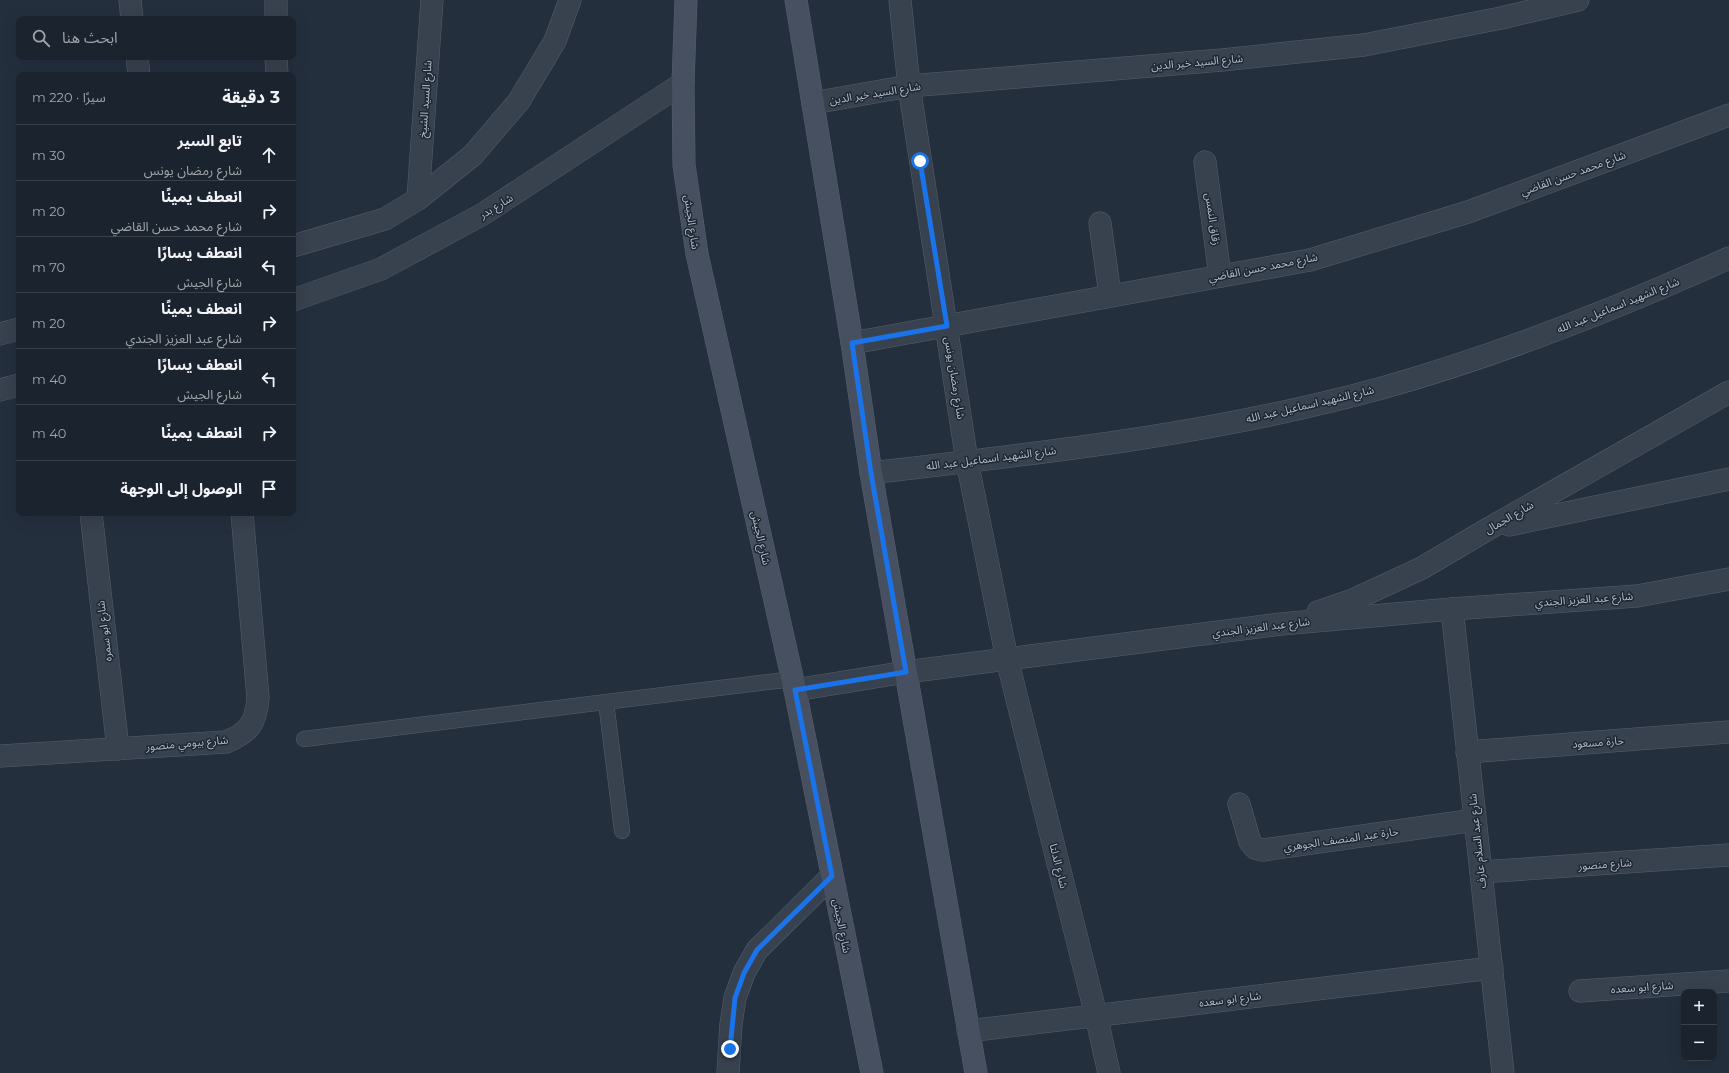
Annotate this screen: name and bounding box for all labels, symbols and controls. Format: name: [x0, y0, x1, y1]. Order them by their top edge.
search box: [16, 16, 296, 60]
icon: search: [30, 27, 52, 49]
text: ابحث هنا: [62, 28, 118, 47]
street label: شارع السيد خير الدين: [1150, 51, 1244, 74]
street label: شارع السيد الشيخ: [415, 59, 436, 138]
street label: شارع السيد خير الدين: [828, 79, 922, 108]
text: 3 دقيقة: [222, 87, 280, 107]
text: سيرًا · 220 m: [32, 89, 106, 105]
text: تابع السير: [178, 131, 242, 150]
icon: ahead: [258, 144, 280, 166]
text: 30 m: [32, 147, 65, 163]
street label: شارع محمد حسن القاضي: [1518, 147, 1629, 201]
route start: [911, 152, 929, 170]
text: شارع رمضان يونس: [144, 162, 242, 178]
text: انعطف يمينًا: [161, 187, 242, 206]
street label: شارع بدر: [476, 190, 516, 223]
street label: زقاق النمس: [1202, 192, 1224, 246]
street label: شارع الجيش: [680, 194, 703, 251]
icon: right: [258, 200, 280, 222]
text: 20 m: [32, 203, 65, 219]
text: شارع محمد حسن القاضي: [111, 218, 242, 234]
text: انعطف يسارًا: [157, 243, 242, 262]
street label: شارع محمد حسن القاضي: [1207, 249, 1320, 287]
icon: left: [258, 256, 280, 278]
text: 70 m: [32, 259, 65, 275]
text: شارع الجيش: [177, 274, 242, 290]
street label: شارع الشهيد اسماعيل عبد الله: [1555, 274, 1682, 337]
text: انعطف يمينًا: [161, 299, 242, 318]
icon: right: [258, 312, 280, 334]
text: 20 m: [32, 315, 65, 331]
text: شارع عبد العزيز الجندي: [125, 330, 242, 346]
street label: شارع رمضان يونس: [941, 336, 968, 421]
text: انعطف يسارًا: [157, 355, 242, 374]
icon: left: [258, 368, 280, 390]
text: 40 m: [32, 371, 66, 387]
street label: شارع الشهيد اسماعيل عبد الله: [1245, 382, 1376, 427]
text: شارع الجيش: [177, 386, 242, 402]
icon: right: [258, 422, 280, 444]
text: انعطف يمينًا: [161, 423, 242, 442]
text: 40 m: [32, 425, 66, 441]
street label: شارع الشهيد اسماعيل عبد الله: [925, 443, 1057, 474]
icon: arrive: [258, 478, 280, 500]
text: الوصول إلى الوجهة: [120, 479, 242, 498]
street label: شارع الجمال: [1482, 497, 1537, 537]
street label: شارع الجيش: [747, 510, 774, 567]
street label: شارع عبد العزيز الجندي: [1534, 589, 1634, 612]
street label: شارع ابو سمره: [93, 599, 116, 662]
street label: شارع عبد العزيز الجندي: [1211, 614, 1311, 642]
street label: شارع بيومي منصور: [144, 732, 229, 756]
street label: حارة مسعود: [1572, 733, 1625, 751]
street label: شارع عبد السلام عارف: [1465, 792, 1490, 889]
street label: حارة عبد المنصف الجوهري: [1282, 824, 1400, 857]
street label: شارع الدلتا: [1046, 842, 1071, 891]
street label: شارع منصور: [1577, 855, 1633, 874]
street label: شارع الجيش: [829, 898, 854, 955]
street label: شارع ابو سعده: [1610, 978, 1674, 997]
street label: شارع ابو سعده: [1198, 988, 1262, 1011]
map controls: [1681, 989, 1717, 1061]
button: +: [1681, 989, 1717, 1025]
button: −: [1681, 1025, 1717, 1061]
route end: [721, 1040, 739, 1058]

